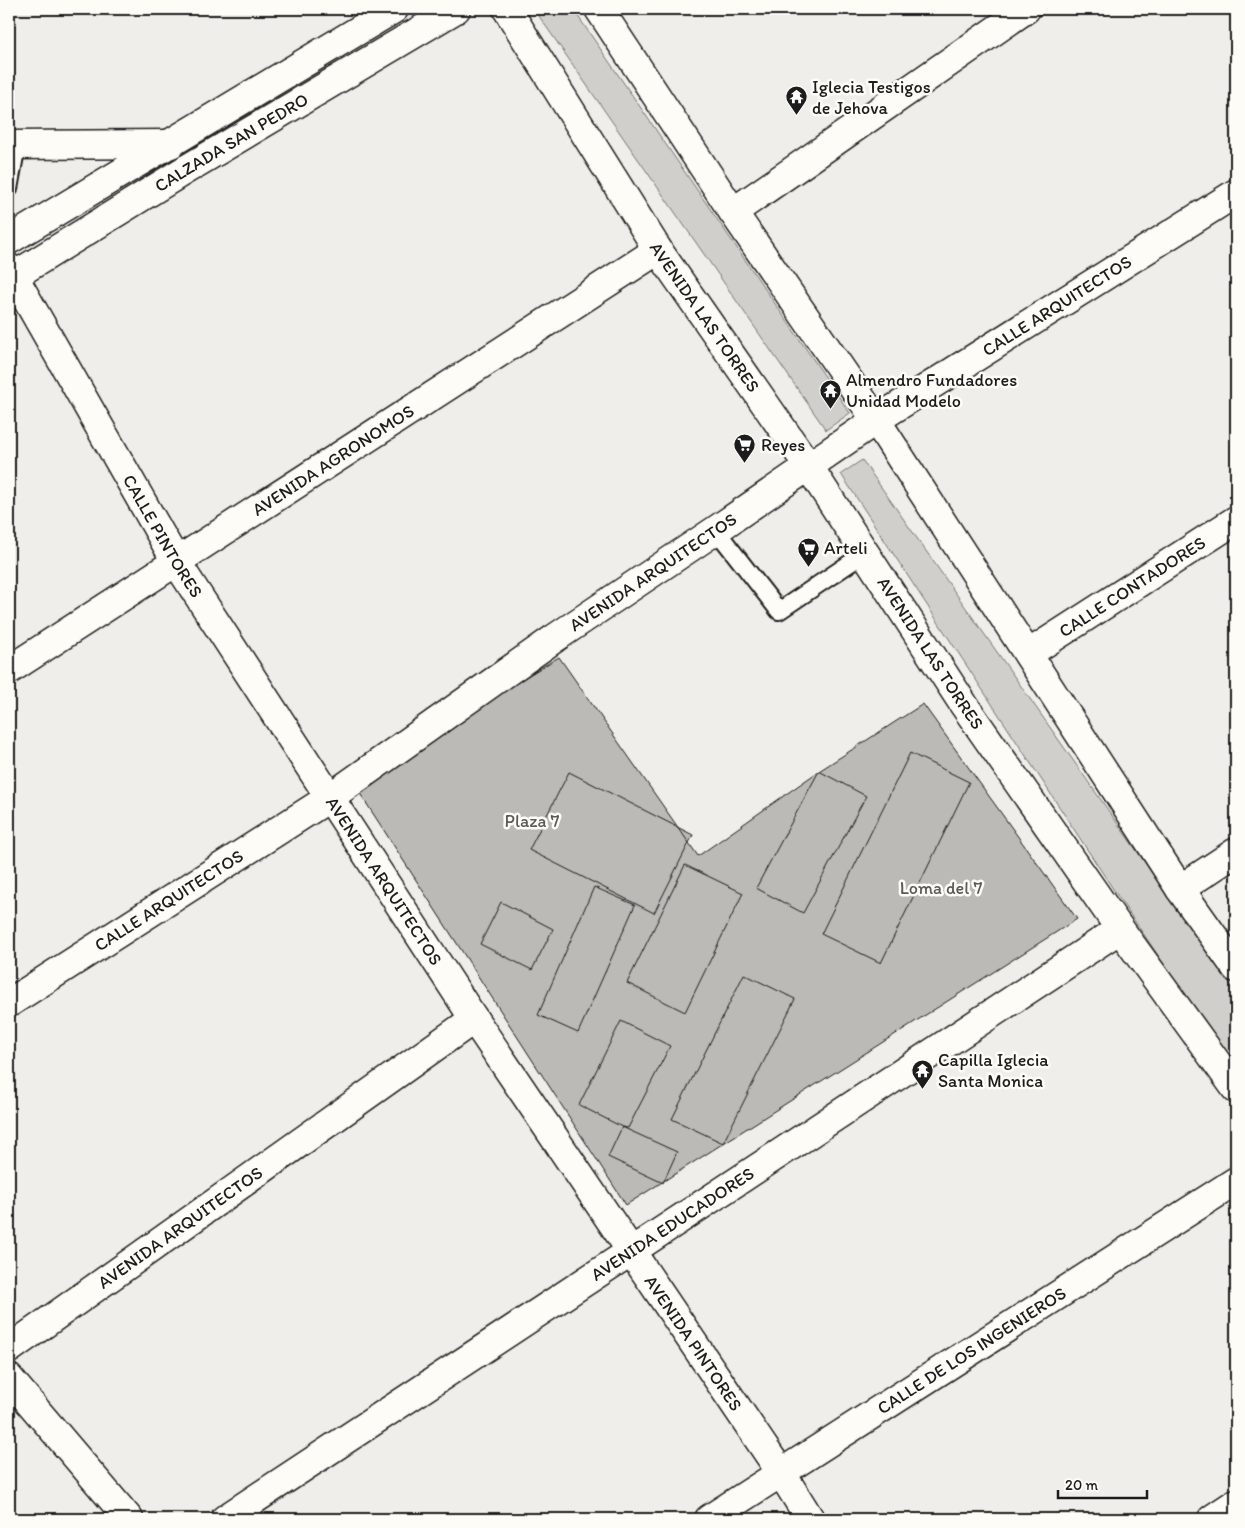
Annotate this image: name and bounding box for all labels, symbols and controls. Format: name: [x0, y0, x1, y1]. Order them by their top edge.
place label: Iglecia Testigos de Jehova: [812, 76, 931, 119]
temple icon: Iglecia Testigos de Jehova: [784, 85, 808, 116]
street label: CALZADA SAN PEDRO: [151, 88, 312, 197]
street label: AVENIDA LAS TORRES: [645, 238, 764, 396]
street label: CALLE ARQUITECTOS: [978, 251, 1136, 361]
place label: Almendro Fundadores Unidad Modelo: [846, 369, 1017, 412]
temple icon: Almendro Fundadores Unidad Modelo: [818, 378, 842, 409]
street label: AVENIDA AGRONOMOS: [248, 400, 418, 521]
supermarket icon: Reyes: [733, 433, 757, 464]
place label: Reyes: [761, 434, 805, 456]
street label: CALLE PINTORES: [118, 471, 207, 602]
street label: AVENIDA ARQUITECTOS: [565, 508, 741, 636]
street label: CALLE CONTADORES: [1055, 532, 1210, 642]
supermarket icon: Arteli: [796, 536, 820, 567]
place label: Arteli: [824, 537, 868, 559]
street label: AVENIDA LAS TORRES: [872, 573, 989, 734]
street label: AVENIDA ARQUITECTOS: [321, 792, 447, 970]
park label: Plaza 7: [505, 810, 559, 832]
street label: CALLE ARQUITECTOS: [90, 845, 248, 956]
park label: Loma del 7: [900, 877, 982, 899]
place label: Capilla Iglecia Santa Monica: [938, 1049, 1049, 1092]
temple icon: Capilla Iglecia Santa Monica: [910, 1058, 934, 1089]
street label: AVENIDA ARQUITECTOS: [94, 1161, 267, 1293]
street label: AVENIDA EDUCADORES: [587, 1162, 758, 1286]
street label: AVENIDA PINTORES: [640, 1271, 747, 1415]
street label: CALLE DE LOS INGENIEROS: [873, 1282, 1070, 1419]
scale bar: [1058, 1468, 1146, 1500]
text: 20 m: [1065, 1476, 1099, 1494]

